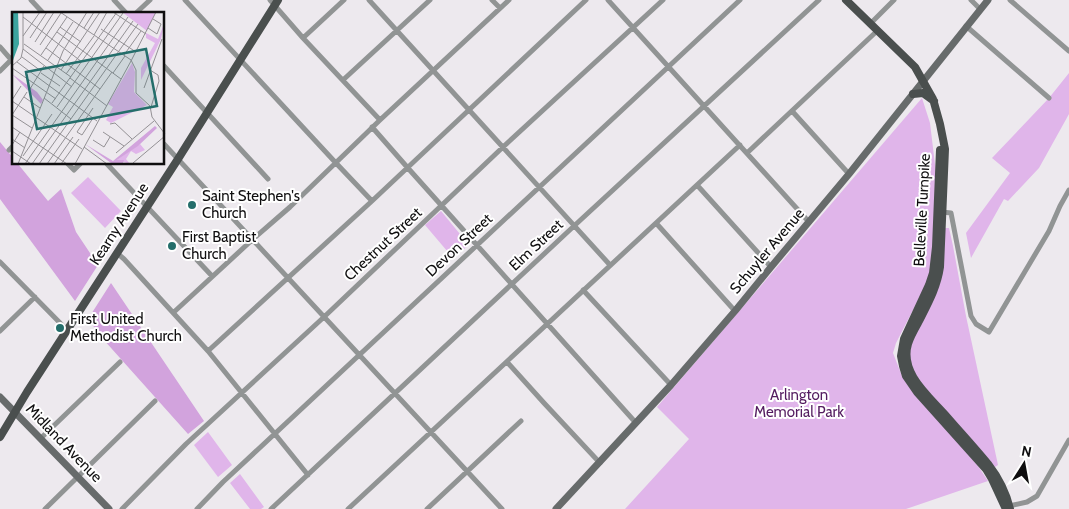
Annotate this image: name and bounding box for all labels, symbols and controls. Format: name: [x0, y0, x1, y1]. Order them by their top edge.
inset map: [12, 12, 165, 165]
street label: Belleville Turnpike: [910, 153, 934, 267]
street label: Kearny Avenue: [86, 179, 152, 268]
place label: Saint Stephen's Church: [202, 187, 300, 222]
marker: Saint Stephen's Church: [186, 199, 198, 211]
street label: Chestnut Street: [340, 203, 426, 285]
street label: Schuyler Avenue: [726, 204, 808, 297]
street label: Devon Street: [422, 210, 496, 280]
street label: Elm Street: [505, 216, 567, 274]
place label: First Baptist Church: [182, 228, 256, 263]
marker: First Baptist Church: [166, 240, 178, 252]
place label: First United Methodist Church: [70, 310, 182, 345]
marker: First United Methodist Church: [54, 322, 66, 334]
park label: Arlington Memorial Park: [754, 386, 844, 421]
street label: Midland Avenue: [22, 400, 106, 486]
north arrow: [999, 439, 1049, 489]
text: N: [1020, 441, 1033, 461]

